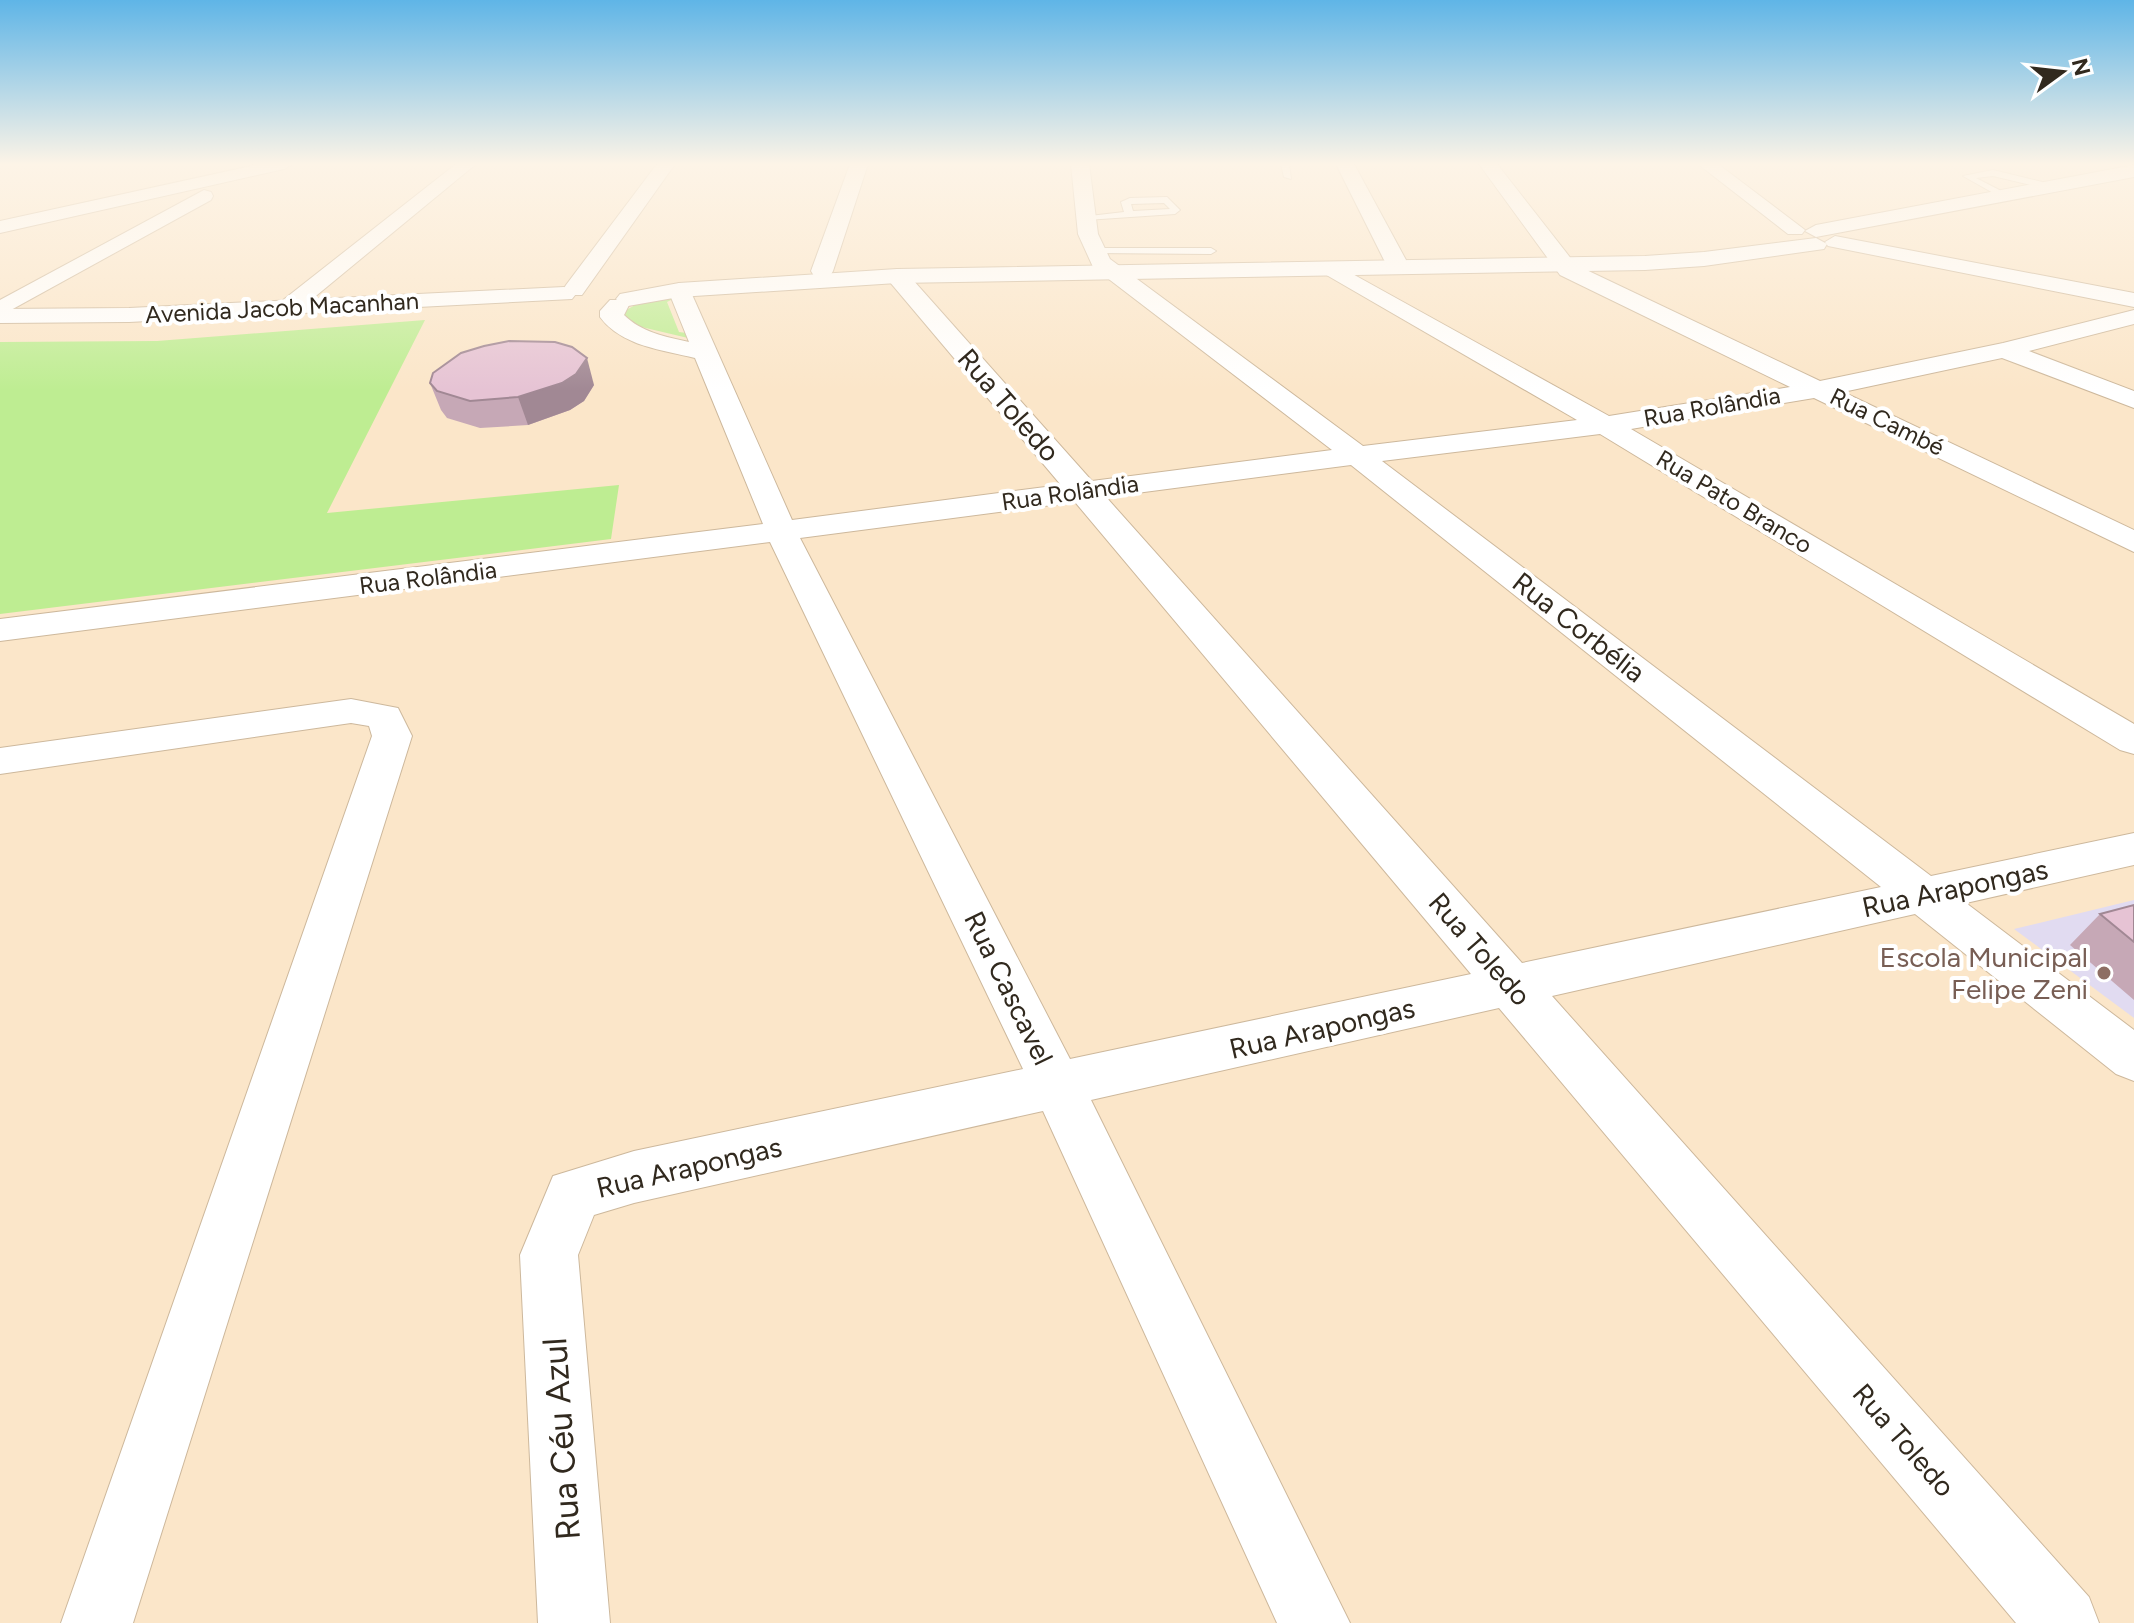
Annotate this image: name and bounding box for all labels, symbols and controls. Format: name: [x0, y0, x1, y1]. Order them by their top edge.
north arrow: [2022, 32, 2102, 112]
text: N: [2066, 55, 2096, 79]
street label: Avenida Jacob Macanhan: [144, 286, 420, 329]
street label: Rua Toledo: [951, 342, 1067, 468]
street label: Rua Rolândia: [1641, 380, 1783, 433]
street label: Rua Cambé: [1825, 381, 1949, 462]
street label: Rua Pato Branco: [1651, 444, 1817, 559]
street label: Rua Rolândia: [999, 469, 1140, 516]
street label: Rua Rolândia: [358, 555, 498, 600]
street label: Rua Corbélia: [1506, 565, 1652, 689]
street label: Rua Arapongas: [1859, 852, 2051, 924]
street label: Rua Toledo: [1422, 886, 1538, 1012]
street label: Rua Cascavel: [957, 906, 1061, 1070]
place label: Escola Municipal Felipe Zeni: [1880, 940, 2088, 1006]
marker: Escola Municipal Felipe Zeni: [2095, 964, 2113, 982]
street label: Rua Arapongas: [1226, 990, 1418, 1066]
street label: Rua Arapongas: [593, 1129, 785, 1205]
street label: Rua Céu Azul: [534, 1336, 589, 1541]
street label: Rua Toledo: [1846, 1377, 1962, 1503]

